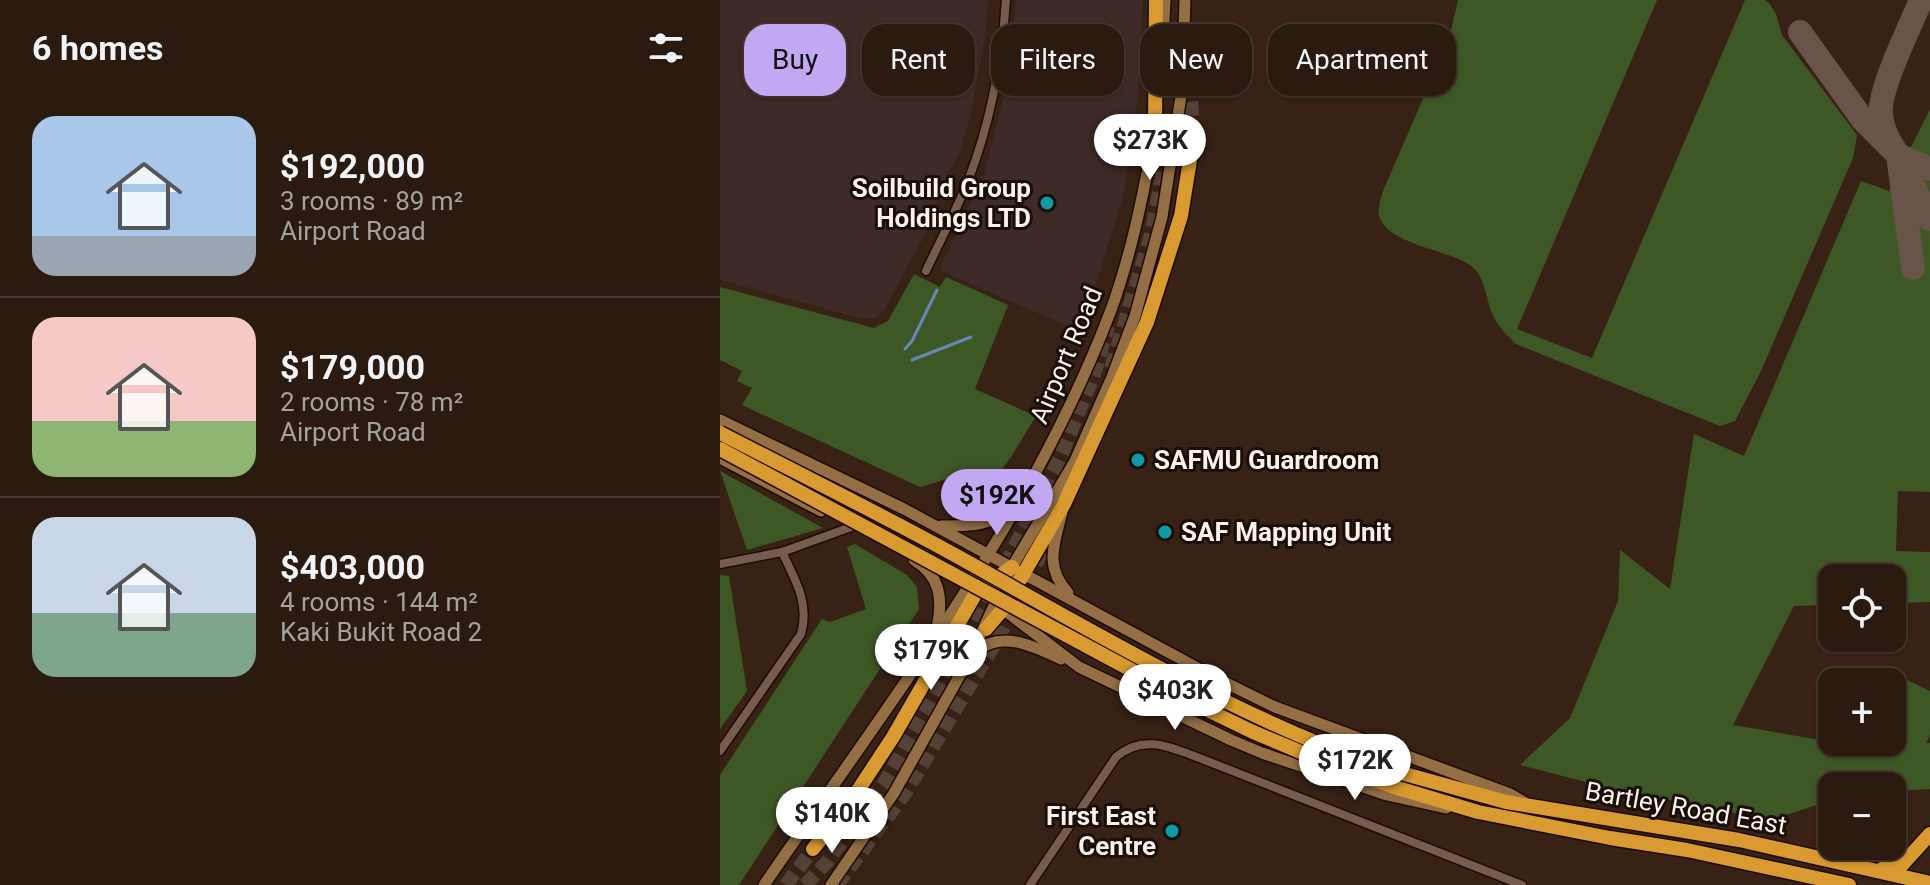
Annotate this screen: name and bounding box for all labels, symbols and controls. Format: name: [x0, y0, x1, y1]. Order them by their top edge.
chip: Buy: [744, 24, 846, 96]
chip: Rent: [862, 24, 975, 96]
chip: Filters: [991, 24, 1124, 96]
chip: New: [1140, 24, 1252, 96]
chip: Apartment: [1268, 24, 1456, 96]
icon: filters: [644, 26, 688, 70]
text: 6 homes: [32, 28, 163, 68]
pin: $273K: [1094, 114, 1206, 182]
text: $273K: [1112, 125, 1188, 155]
text: $192,000: [280, 146, 425, 186]
icon: home: [96, 148, 192, 244]
place label: Soilbuild Group Holdings LTD: [852, 173, 1031, 233]
text: 3 rooms · 89 m²: [280, 186, 463, 216]
marker: Soilbuild Group Holdings LTD: [1038, 194, 1056, 212]
text: Airport Road: [280, 216, 426, 246]
street label: Airport Road: [1024, 282, 1108, 428]
text: $179,000: [280, 347, 425, 387]
icon: home: [96, 349, 192, 445]
text: 2 rooms · 78 m²: [280, 387, 463, 417]
text: Airport Road: [280, 417, 426, 447]
place label: SAFMU Guardroom: [1154, 445, 1379, 475]
marker: SAFMU Guardroom: [1129, 451, 1147, 469]
pin: $192K: [941, 469, 1053, 537]
text: $192K: [959, 480, 1035, 510]
place label: SAF Mapping Unit: [1181, 517, 1392, 547]
marker: SAF Mapping Unit: [1156, 523, 1174, 541]
text: $403,000: [280, 547, 425, 587]
icon: home: [96, 549, 192, 645]
map controls: [1818, 564, 1906, 860]
button: locate: [1818, 564, 1906, 652]
text: 4 rooms · 144 m²: [280, 587, 478, 617]
text: Kaki Bukit Road 2: [280, 617, 482, 647]
pin: $179K: [875, 624, 987, 692]
text: $179K: [893, 635, 969, 665]
pin: $403K: [1119, 664, 1231, 732]
button: +: [1818, 668, 1906, 756]
text: $403K: [1137, 675, 1213, 705]
pin: $172K: [1299, 734, 1411, 802]
text: $172K: [1317, 745, 1393, 775]
button: −: [1818, 772, 1906, 860]
street label: Bartley Road East: [1583, 776, 1789, 840]
pin: $140K: [776, 787, 888, 855]
text: $140K: [794, 798, 870, 828]
place label: First East Centre: [1046, 801, 1156, 861]
marker: First East Centre: [1163, 822, 1181, 840]

